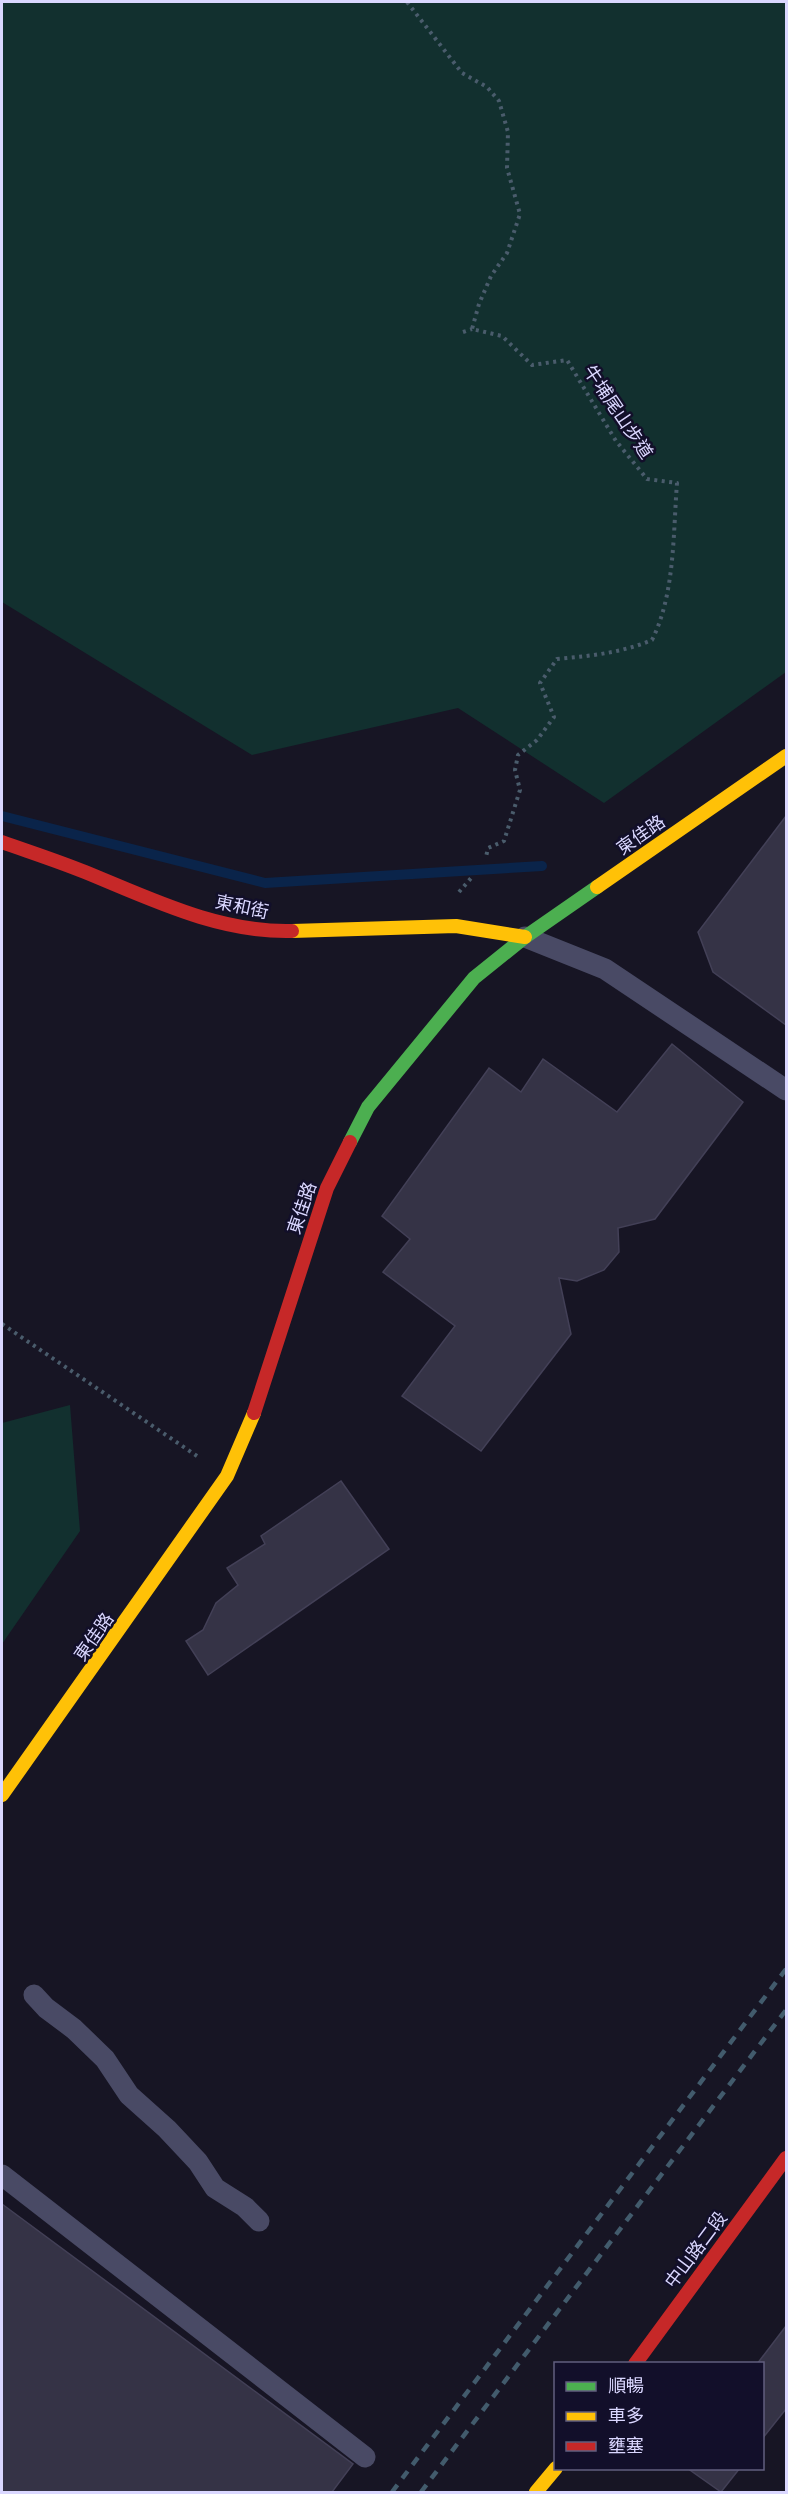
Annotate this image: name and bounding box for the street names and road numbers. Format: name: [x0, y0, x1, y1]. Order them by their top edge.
street label: 牛埔尾山步道: [579, 361, 657, 463]
street label: 東佳路: [613, 811, 669, 859]
street label: 東和街: [213, 891, 271, 923]
street label: 東佳路: [283, 1179, 321, 1237]
street label: 東佳路: [70, 1609, 118, 1665]
street label: 中山路二段: [660, 2207, 732, 2293]

